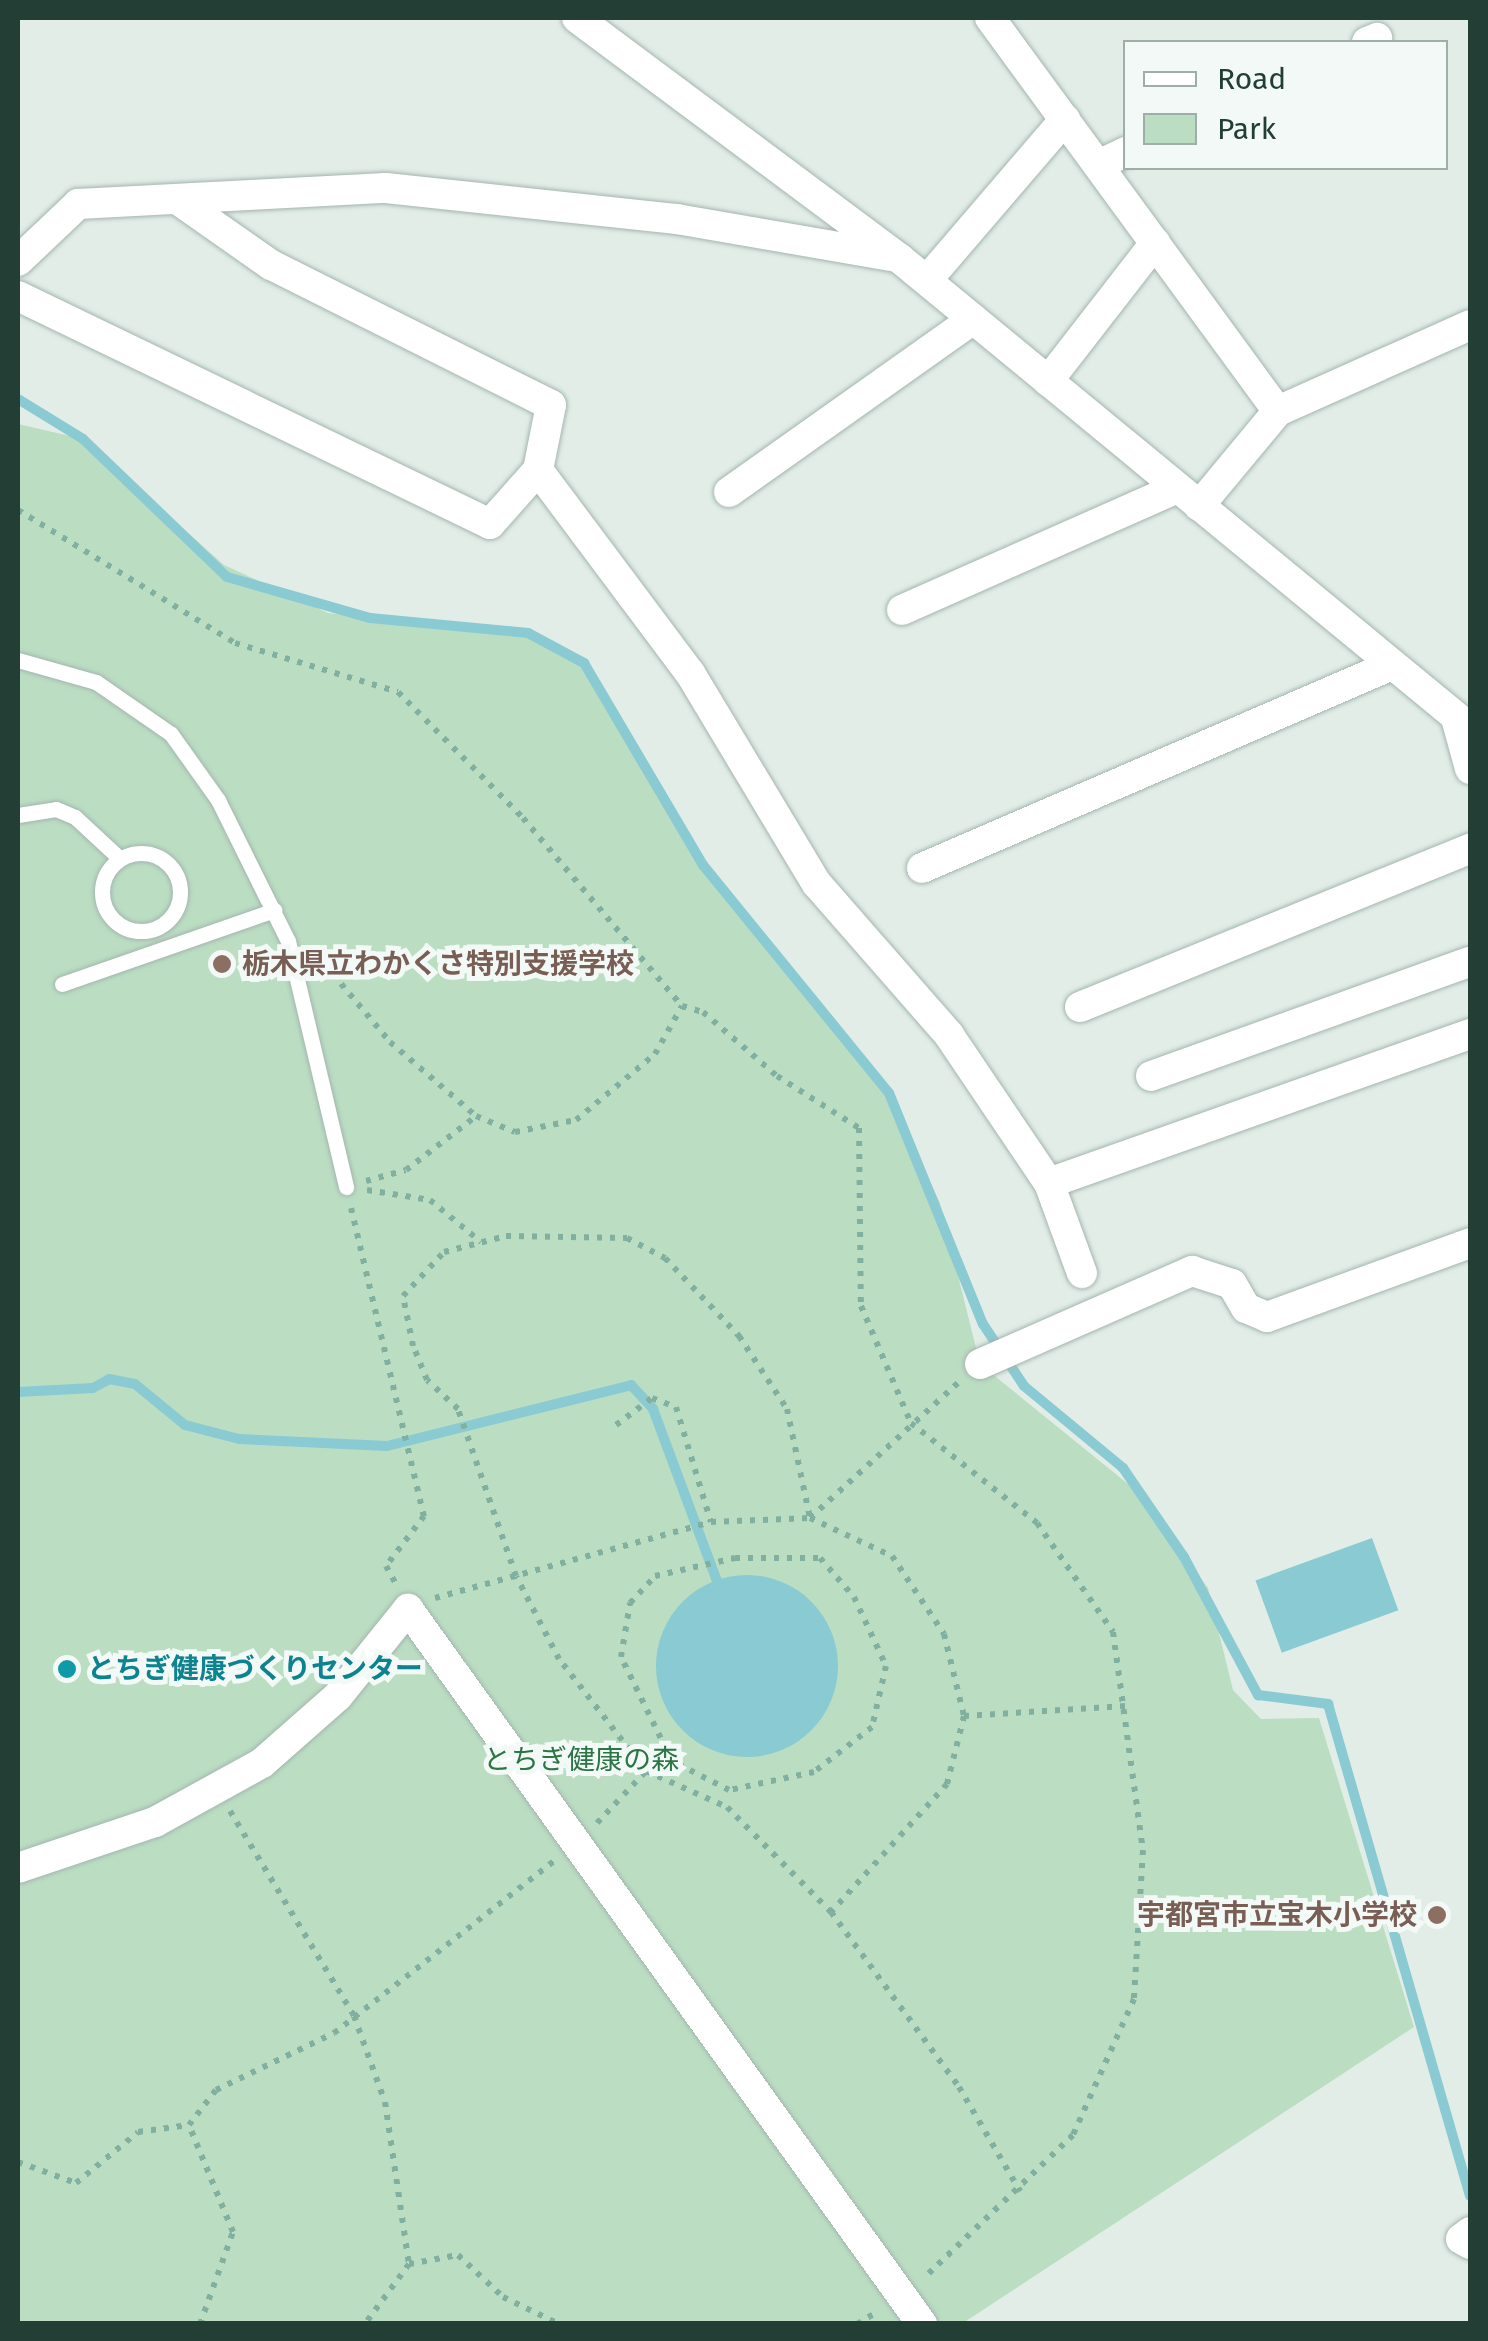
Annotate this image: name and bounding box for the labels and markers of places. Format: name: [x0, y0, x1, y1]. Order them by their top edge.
place label: 栃木県立わかくさ特別支援学校: [242, 947, 634, 981]
marker: 栃木県立わかくさ特別支援学校: [211, 953, 233, 975]
place label: とちぎ健康づくりセンター: [87, 1652, 423, 1686]
marker: とちぎ健康づくりセンター: [56, 1658, 78, 1680]
place label: 宇都宮市立宝木小学校: [1137, 1898, 1417, 1932]
marker: 宇都宮市立宝木小学校: [1426, 1904, 1448, 1926]

